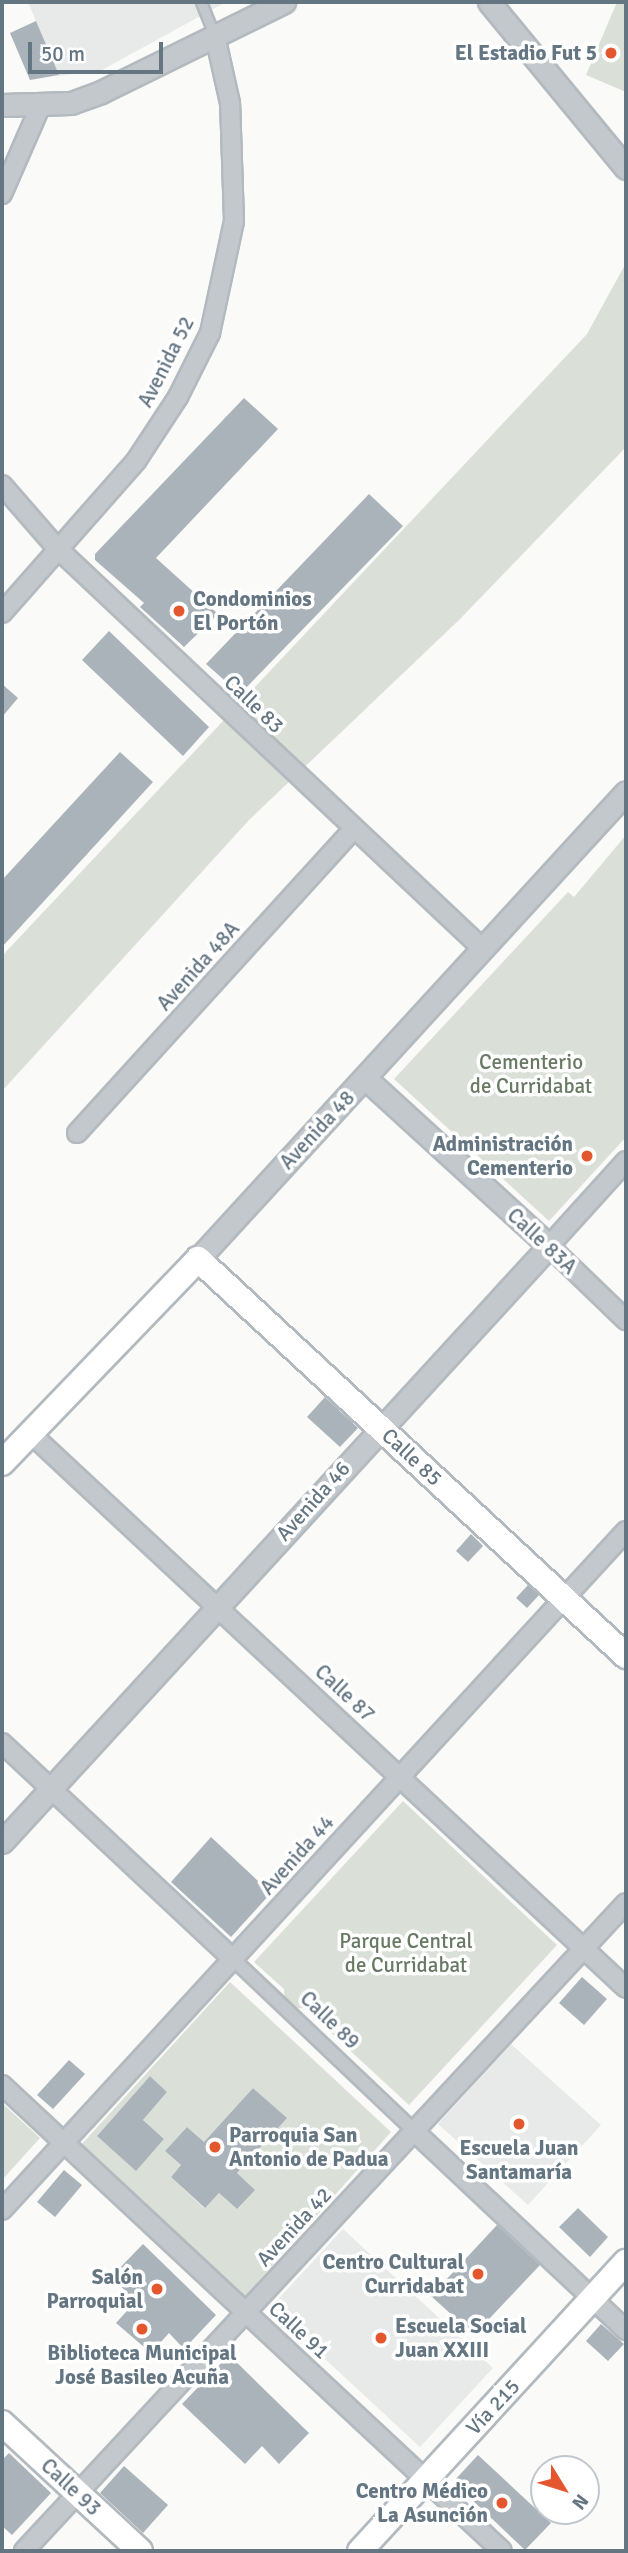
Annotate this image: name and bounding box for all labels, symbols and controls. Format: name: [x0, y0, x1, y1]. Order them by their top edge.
scale bar: [32, 28, 166, 72]
place label: El Estadio Fut 5: [455, 40, 597, 66]
text: 50 m: [41, 41, 85, 67]
marker: El Estadio Fut 5: [603, 45, 619, 61]
street label: Avenida 52: [132, 312, 200, 412]
place label: Condominios El Portón: [193, 586, 312, 636]
marker: Condominios El Portón: [171, 603, 187, 619]
street label: Calle 83: [219, 670, 289, 738]
street label: Avenida 48A: [151, 916, 245, 1016]
park label: Cementerio de Curridabat: [470, 1049, 592, 1099]
street label: Avenida 48: [274, 1085, 360, 1175]
place label: Administración Cementerio: [433, 1131, 573, 1181]
marker: Administración Cementerio: [579, 1148, 595, 1164]
street label: Calle 83A: [502, 1203, 582, 1279]
street label: Calle 85: [377, 1423, 447, 1491]
street label: Avenida 46: [271, 1456, 355, 1546]
street label: Calle 87: [310, 1659, 380, 1727]
street label: Avenida 44: [255, 1810, 339, 1900]
park label: Parque Central de Curridabat: [339, 1928, 473, 1978]
street label: Calle 89: [295, 1986, 365, 2054]
marker: Escuela Juan Santamaría: [511, 2116, 527, 2132]
place label: Parroquia San Antonio de Padua: [229, 2122, 388, 2172]
place label: Escuela Juan Santamaría: [460, 2135, 578, 2185]
marker: Parroquia San Antonio de Padua: [207, 2139, 223, 2155]
street label: Avenida 42: [251, 2182, 337, 2272]
place label: Centro Cultural Curridabat: [323, 2249, 464, 2299]
place label: Salón Parroquial: [47, 2264, 143, 2314]
marker: Centro Cultural Curridabat: [470, 2266, 486, 2282]
marker: Salón Parroquial: [149, 2281, 165, 2297]
street label: Calle 91: [264, 2296, 334, 2364]
place label: Escuela Social Juan XXIII: [395, 2313, 527, 2363]
marker: Biblioteca Municipal José Basileo Acuña: [134, 2321, 150, 2337]
marker: Escuela Social Juan XXIII: [373, 2330, 389, 2346]
place label: Biblioteca Municipal José Basileo Acuña: [47, 2340, 237, 2390]
street label: Vía 215: [461, 2374, 525, 2440]
street label: Calle 93: [36, 2453, 106, 2521]
north arrow: [530, 2455, 600, 2525]
place label: Centro Médico La Asunción: [356, 2478, 488, 2528]
text: N: [566, 2489, 593, 2514]
marker: Centro Médico La Asunción: [494, 2495, 510, 2511]

